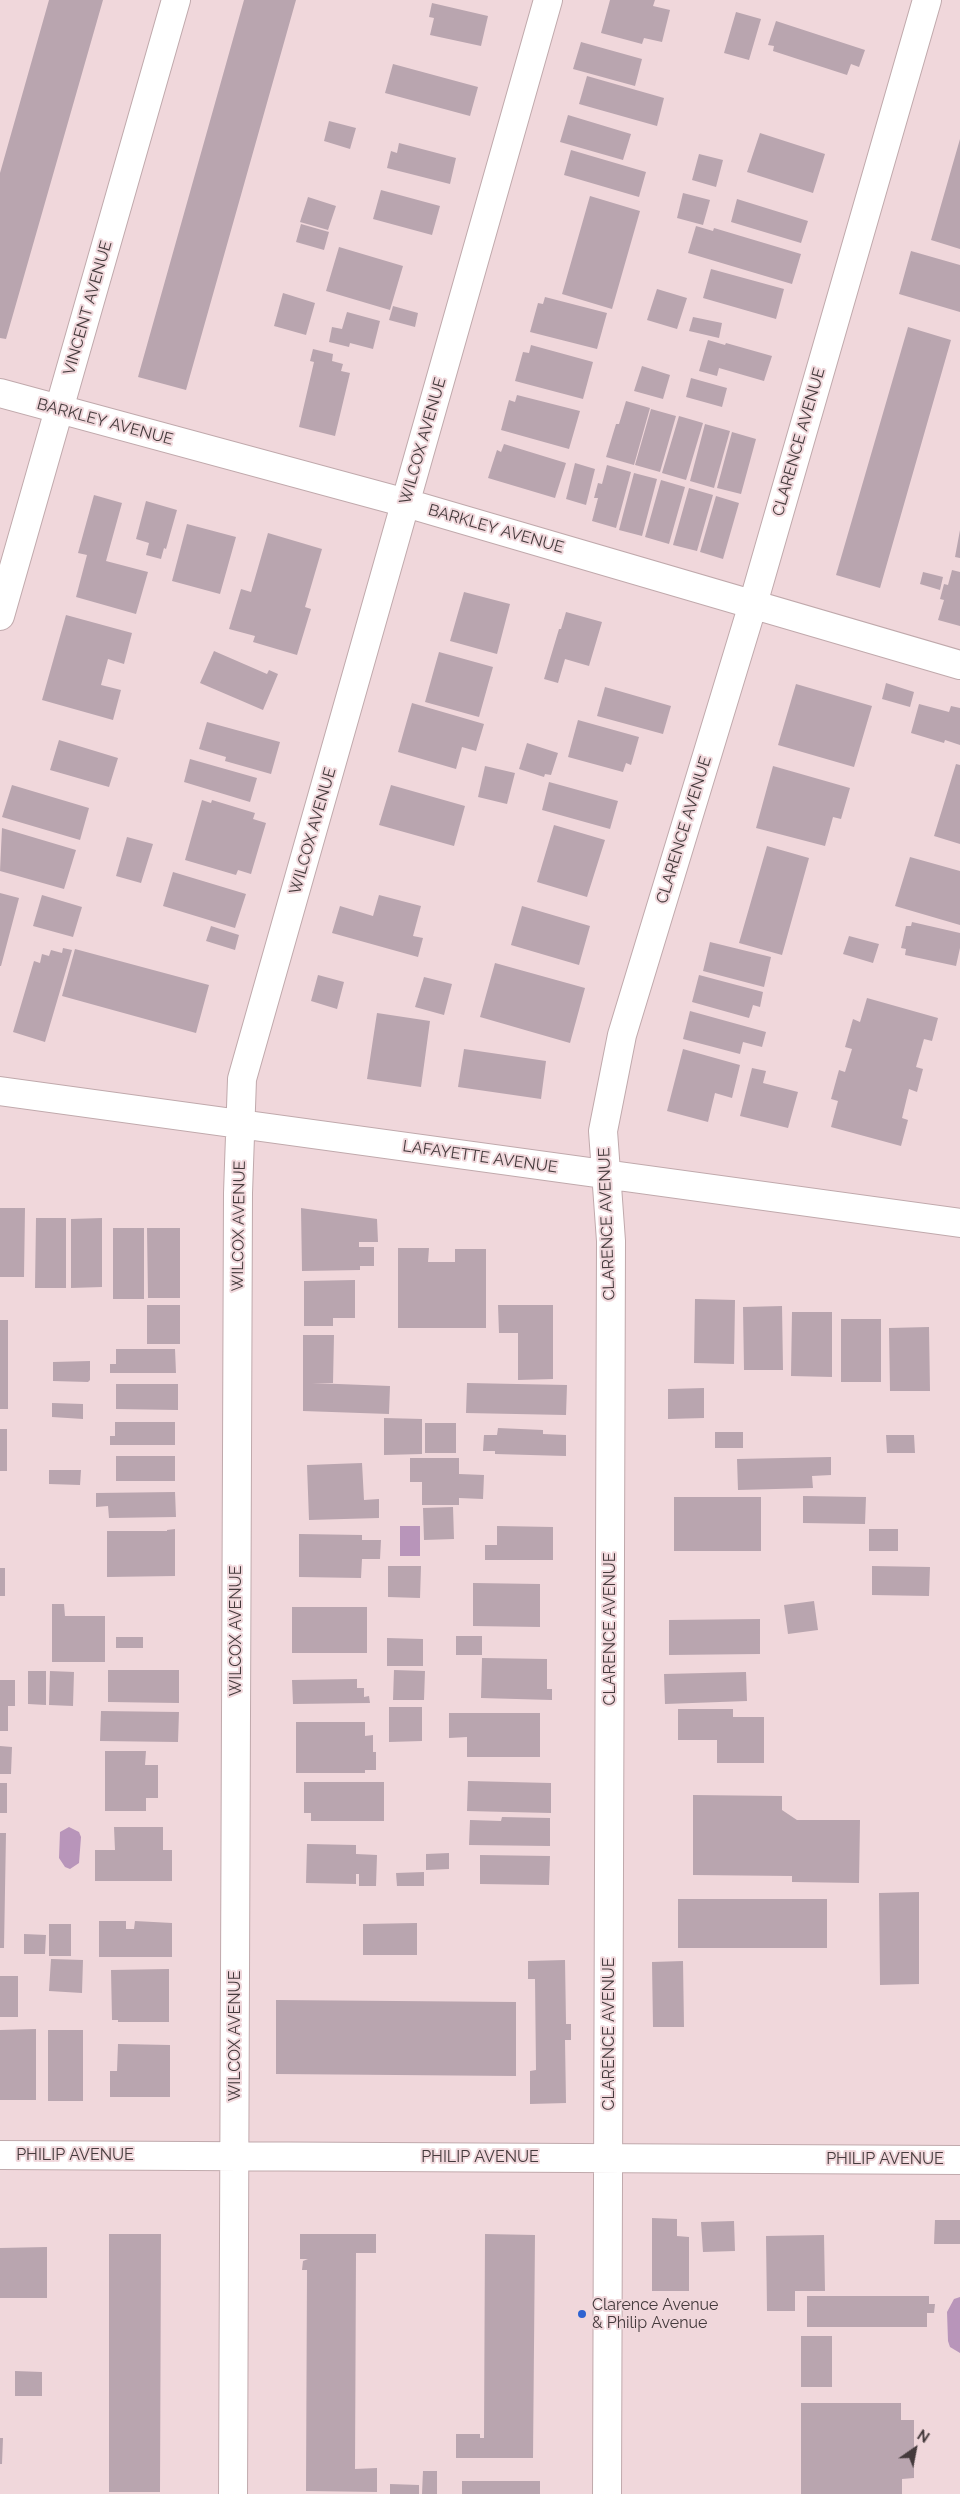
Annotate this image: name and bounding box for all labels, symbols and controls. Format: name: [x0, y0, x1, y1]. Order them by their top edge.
street label: VINCENT AVENUE: [60, 239, 116, 377]
street label: CLARENCE AVENUE: [769, 366, 829, 518]
street label: WILCOX AVENUE: [396, 376, 450, 506]
street label: BARKLEY AVENUE: [35, 395, 175, 449]
street label: BARKLEY AVENUE: [426, 500, 566, 558]
street label: CLARENCE AVENUE: [652, 754, 716, 906]
street label: WILCOX AVENUE: [286, 766, 340, 896]
street label: LAFAYETTE AVENUE: [401, 1137, 559, 1177]
street label: CLARENCE AVENUE: [595, 1147, 619, 1301]
street label: WILCOX AVENUE: [228, 1160, 250, 1292]
street label: CLARENCE AVENUE: [600, 1552, 620, 1706]
street label: WILCOX AVENUE: [226, 1566, 246, 1696]
street label: CLARENCE AVENUE: [599, 1957, 619, 2111]
street label: WILCOX AVENUE: [225, 1971, 245, 2101]
street label: PHILIP AVENUE: [16, 2145, 134, 2165]
street label: PHILIP AVENUE: [421, 2147, 539, 2167]
street label: PHILIP AVENUE: [826, 2149, 944, 2169]
place label: Clarence Avenue & Philip Avenue: [592, 2295, 718, 2333]
marker: Clarence Avenue & Philip Avenue: [576, 2308, 588, 2320]
north arrow: [890, 2424, 940, 2474]
text: N: [914, 2427, 932, 2446]

